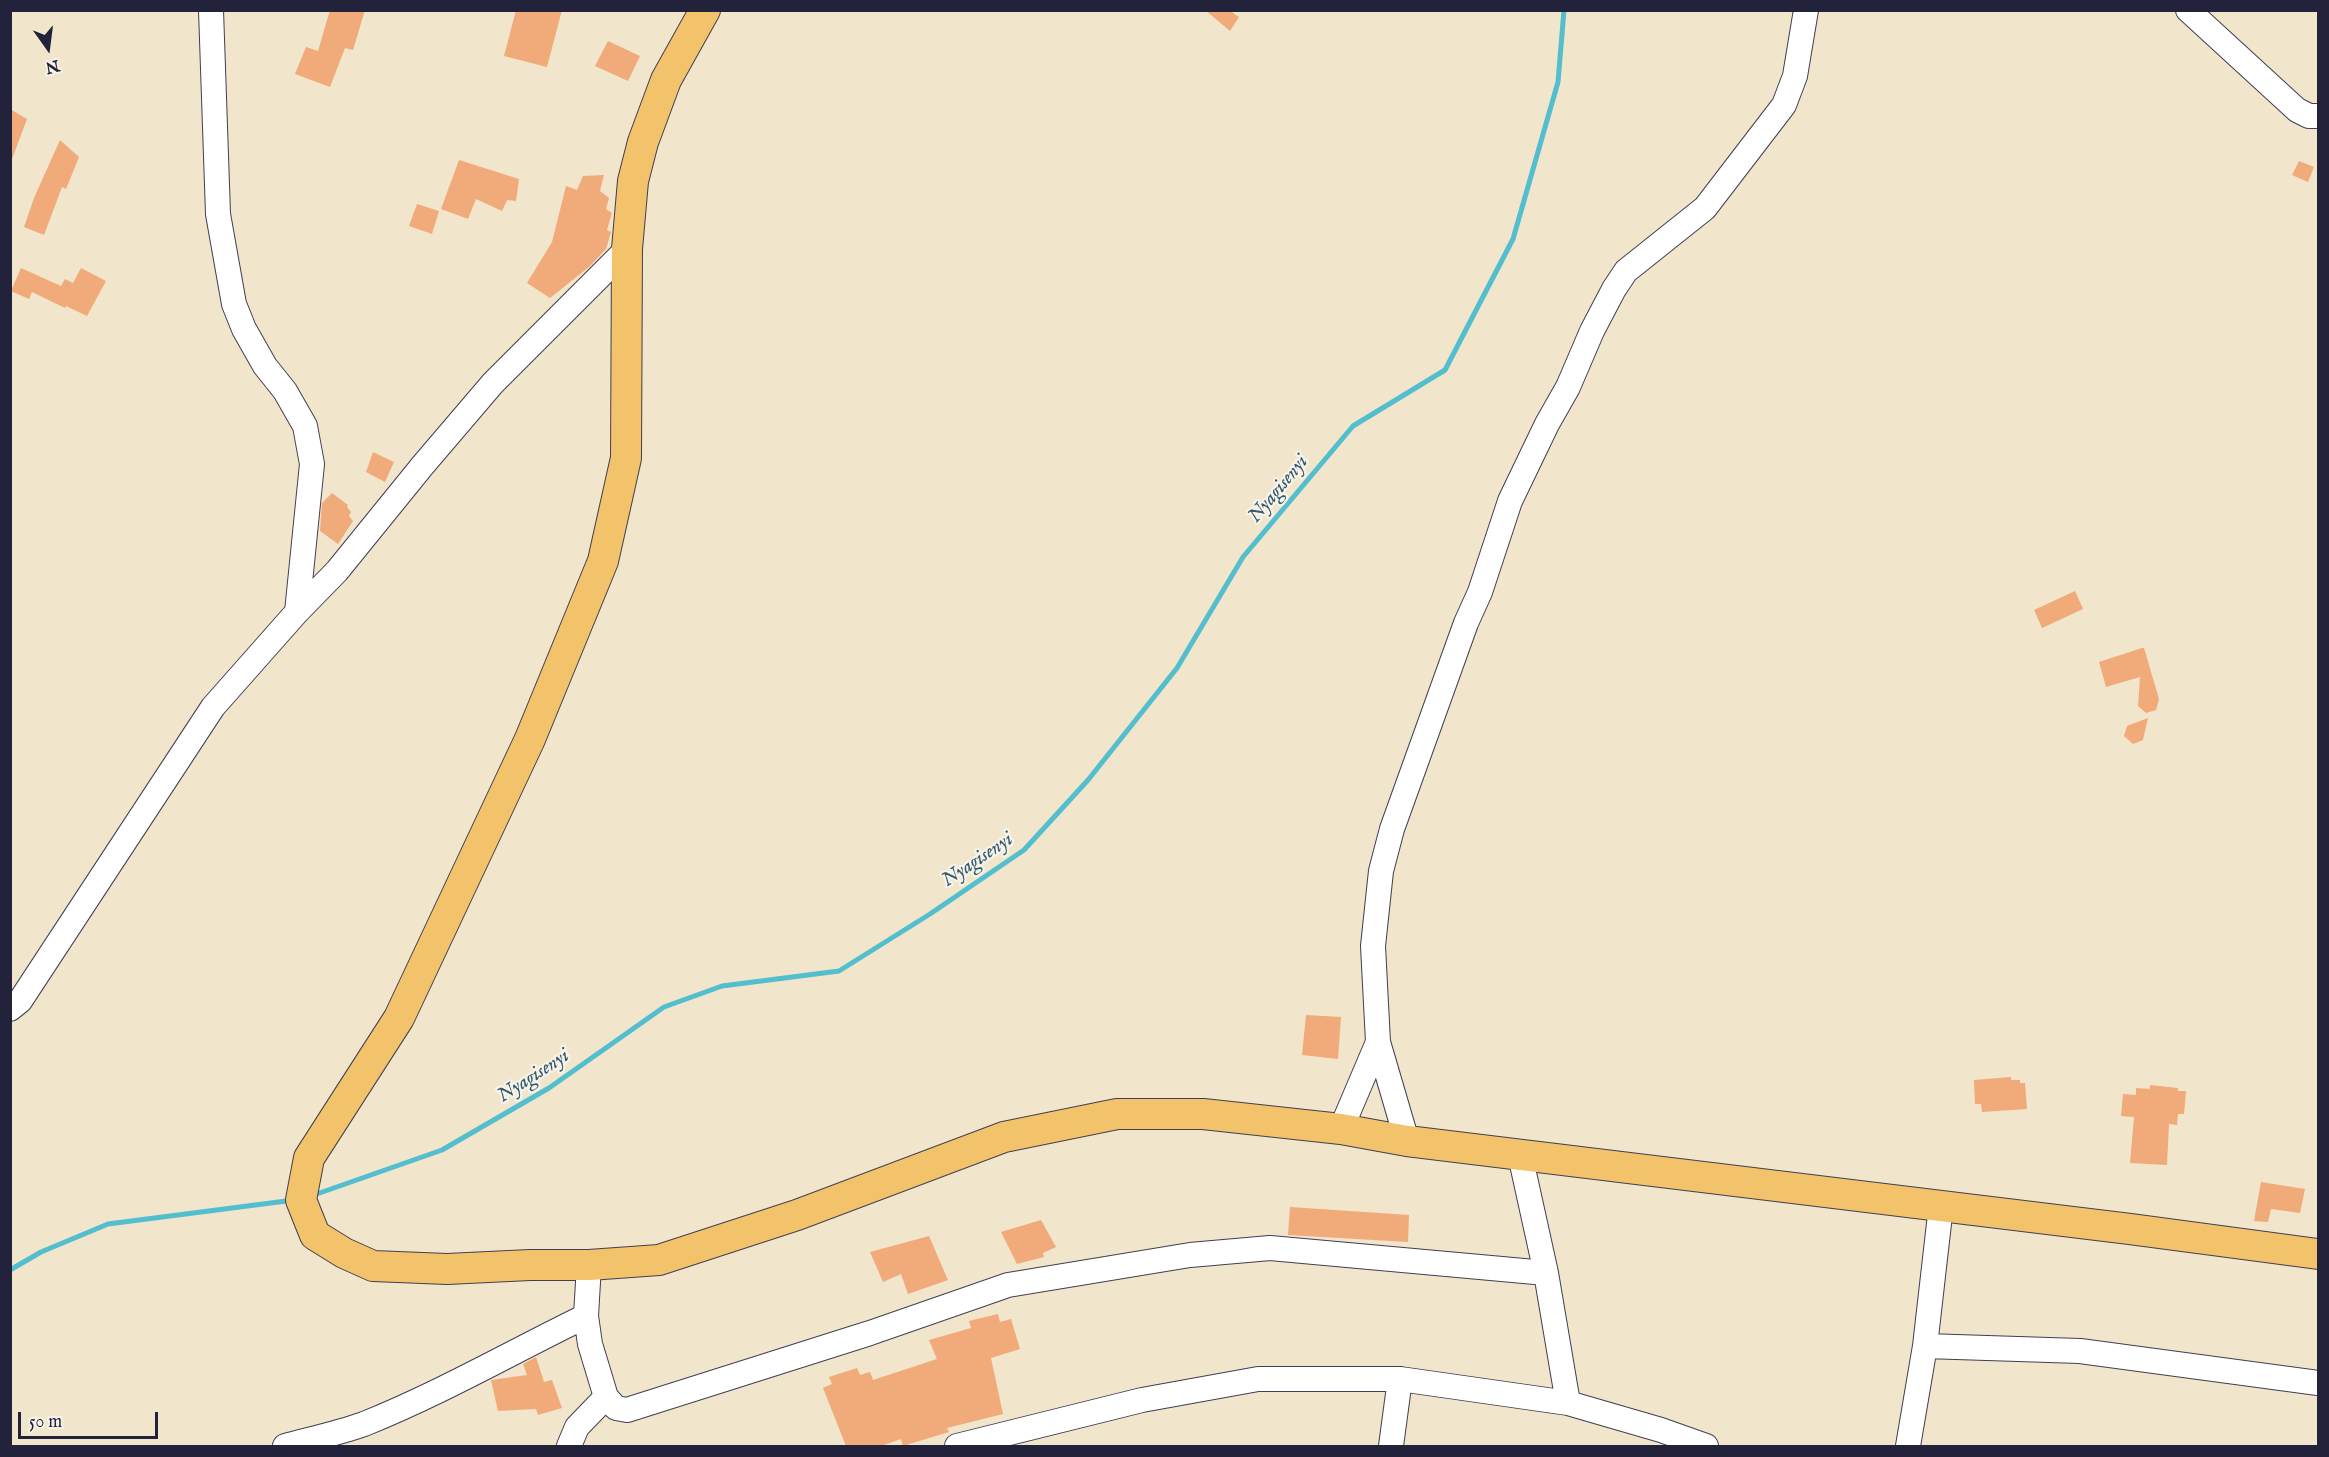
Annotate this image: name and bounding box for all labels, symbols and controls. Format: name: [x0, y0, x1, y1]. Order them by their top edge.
north arrow: [18, 18, 78, 78]
text: N: [43, 54, 61, 77]
water label: Nyagisenyi: [1244, 451, 1314, 529]
water label: Nyagisenyi: [938, 828, 1018, 894]
water label: Nyagisenyi: [494, 1045, 574, 1109]
scale bar: [21, 1400, 160, 1438]
text: 50 m: [29, 1411, 62, 1434]

